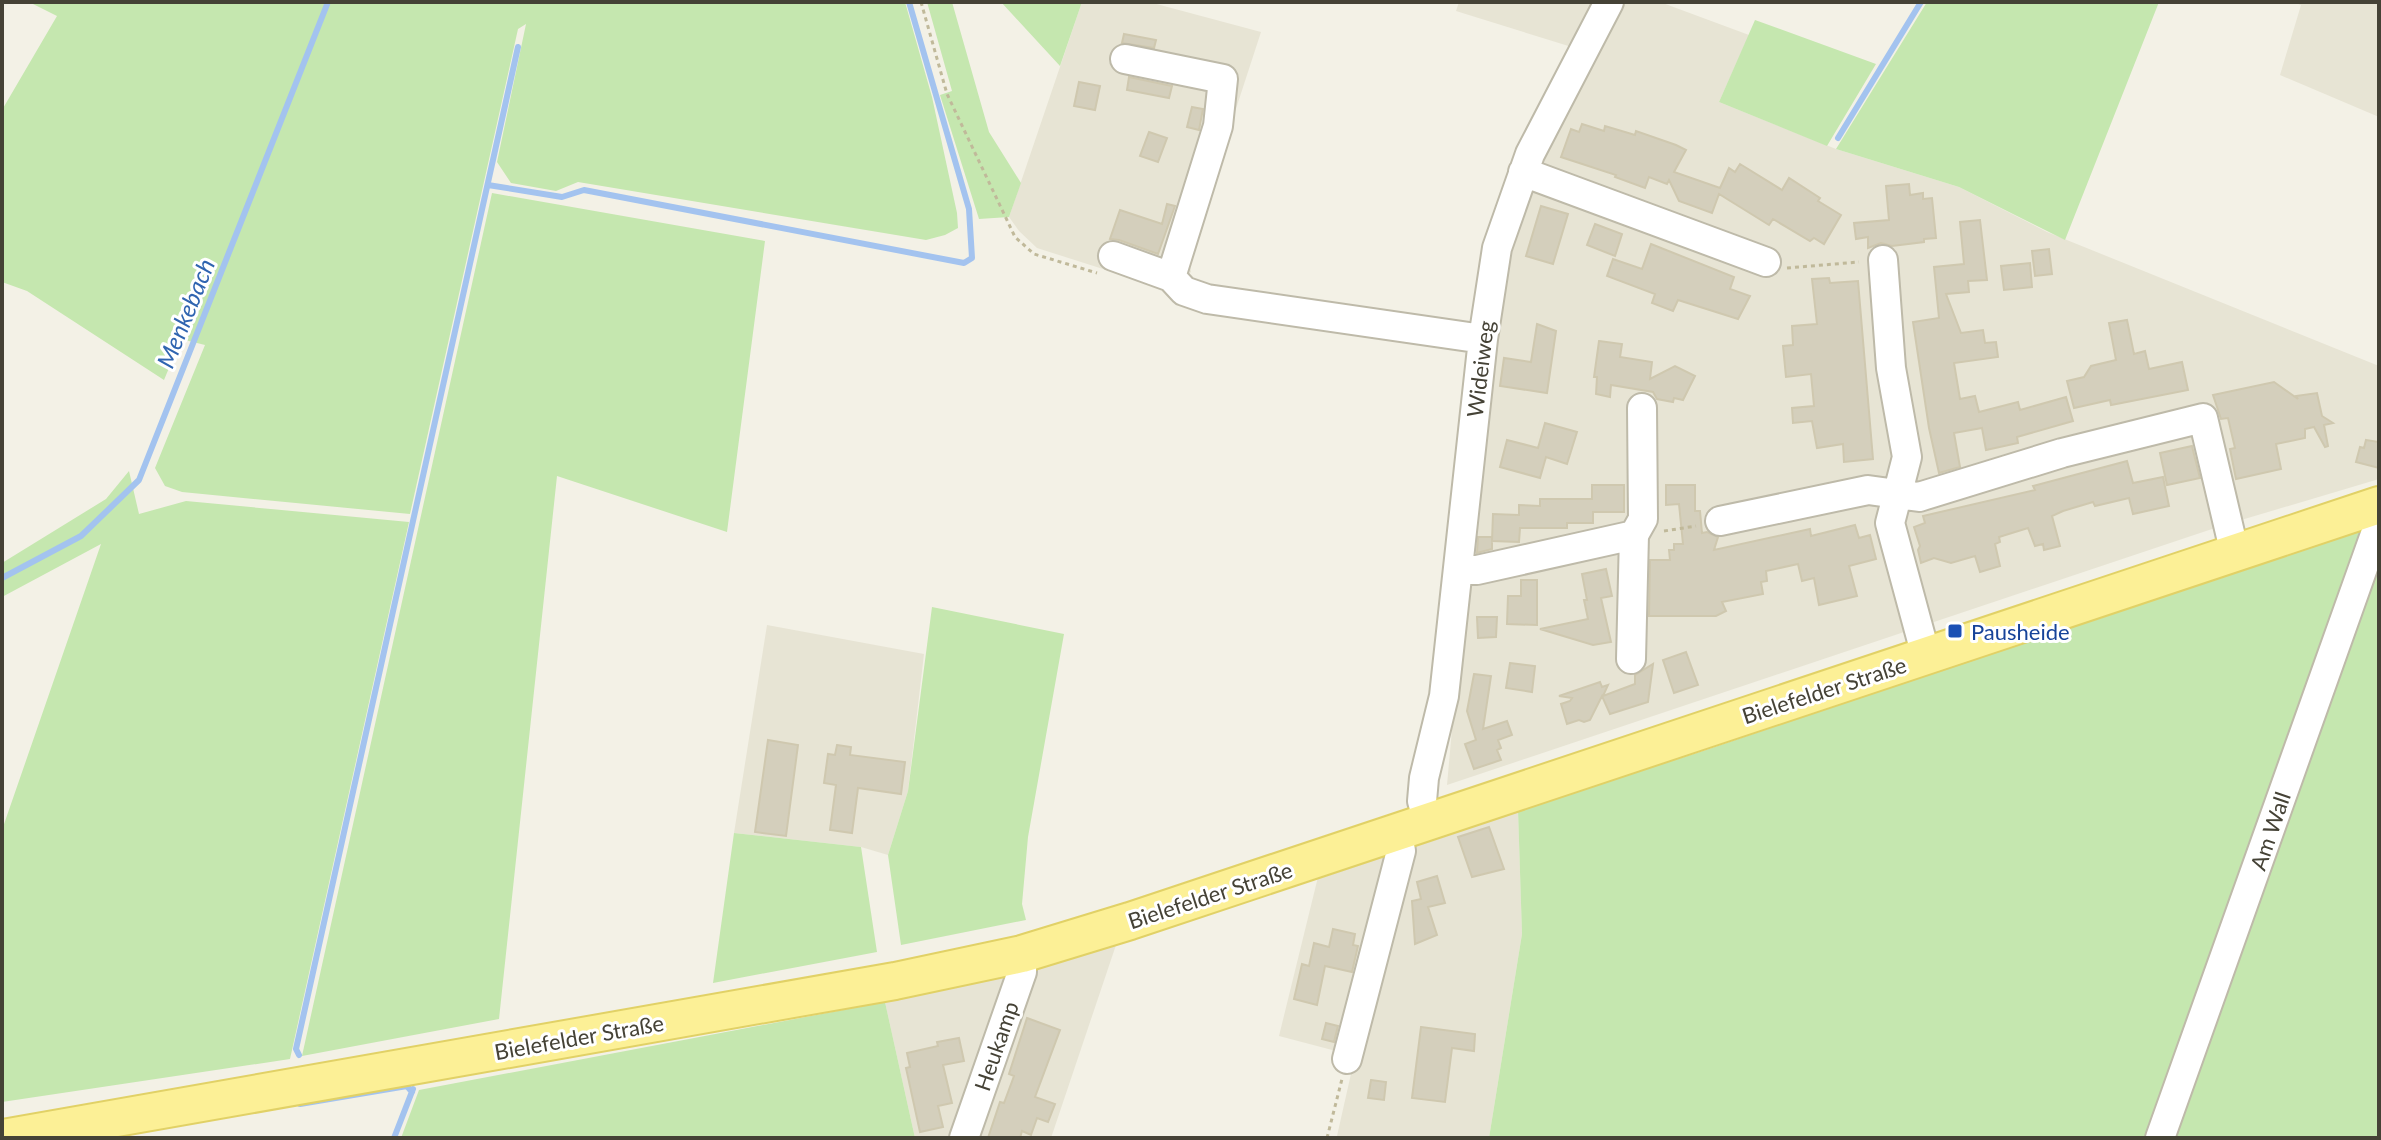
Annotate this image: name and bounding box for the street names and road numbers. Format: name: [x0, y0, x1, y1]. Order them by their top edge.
street label: Wideiweg: [1461, 319, 1499, 419]
street label: Bielefelder Straße: [1738, 651, 1910, 729]
street label: Am Wall: [2244, 788, 2296, 874]
street label: Bielefelder Straße: [1124, 856, 1296, 934]
street label: Heukamp: [968, 998, 1024, 1094]
street label: Bielefelder Straße: [492, 1009, 666, 1065]

